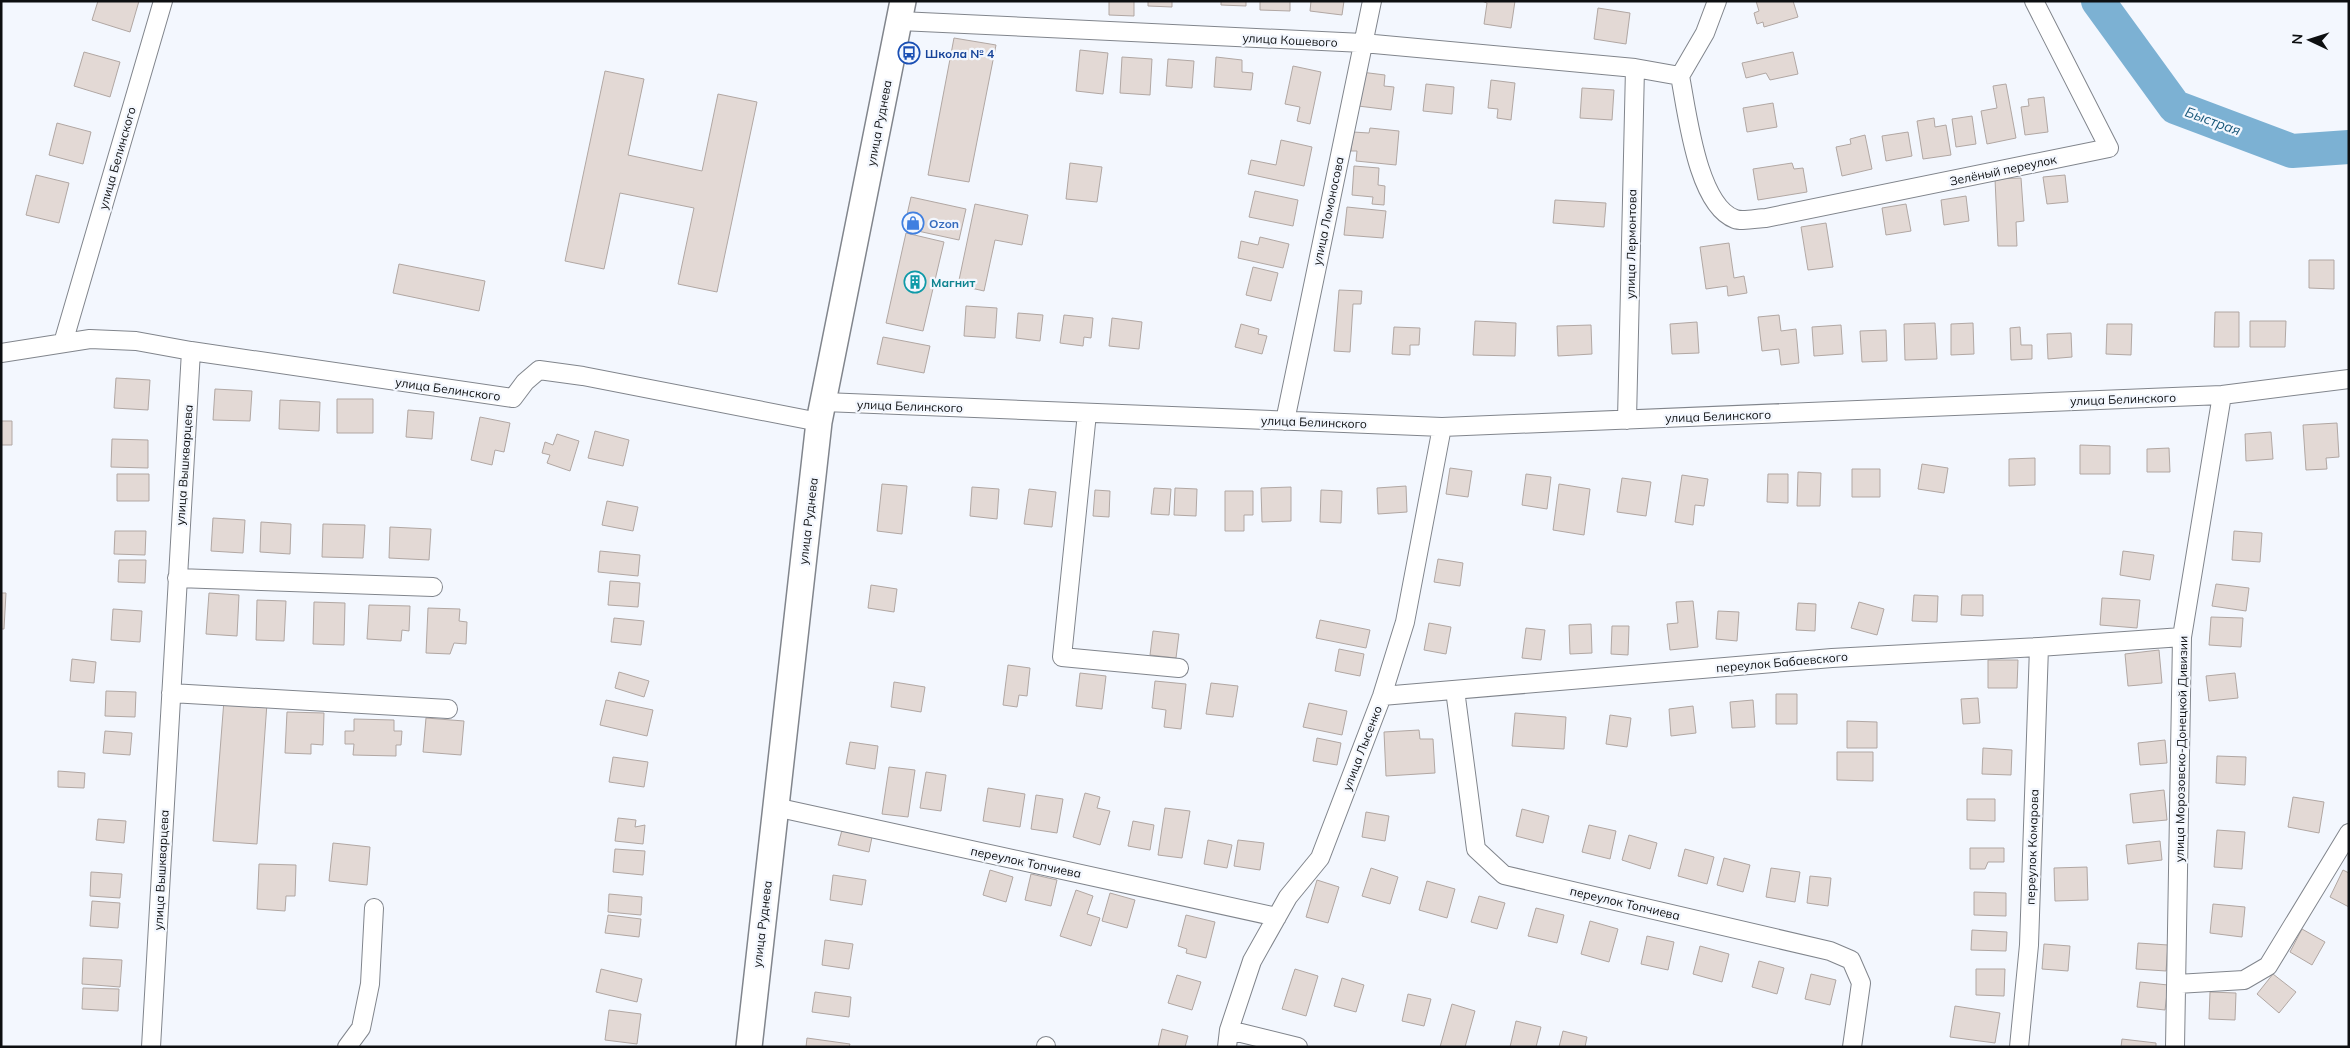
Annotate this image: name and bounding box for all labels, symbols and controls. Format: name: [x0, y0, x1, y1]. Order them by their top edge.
north arrow: [2285, 15, 2335, 65]
street label: улица Кошевого: [1242, 30, 1338, 50]
text: N: [2288, 33, 2306, 45]
bus stop icon: Школа № 4: [897, 41, 921, 65]
place label: Школа № 4: [925, 46, 994, 61]
street label: улица Руднева: [863, 79, 895, 167]
water label: Быстрая: [2183, 103, 2244, 139]
street label: улица Белинского: [95, 105, 139, 211]
street label: Зелёный переулок: [1948, 151, 2058, 189]
street label: улица Ломоносова: [1309, 155, 1347, 267]
street label: улица Лермонтова: [1623, 189, 1639, 299]
shop icon: Ozon: [901, 211, 925, 235]
place label: Ozon: [929, 216, 959, 231]
building icon: Магнит: [903, 270, 927, 294]
place label: Магнит: [931, 275, 975, 290]
street label: улица Белинского: [394, 374, 502, 404]
street label: улица Белинского: [2070, 390, 2176, 408]
street label: улица Белинского: [857, 397, 963, 415]
street label: улица Вышкварцева: [172, 404, 196, 526]
street label: улица Белинского: [1665, 407, 1771, 425]
street label: улица Белинского: [1261, 413, 1367, 431]
street label: улица Руднева: [795, 477, 821, 565]
street label: улица Морозовско-Донецкой Дивизии: [2172, 636, 2190, 862]
street label: переулок Бабаевского: [1715, 649, 1849, 675]
street label: улица Лысенко: [1339, 704, 1385, 792]
street label: переулок Комарова: [2022, 789, 2042, 905]
street label: улица Вышкварцева: [150, 809, 172, 931]
street label: переулок Топчиева: [969, 843, 1083, 881]
street label: улица Руднева: [749, 880, 775, 968]
street label: переулок Топчиева: [1569, 883, 1681, 923]

